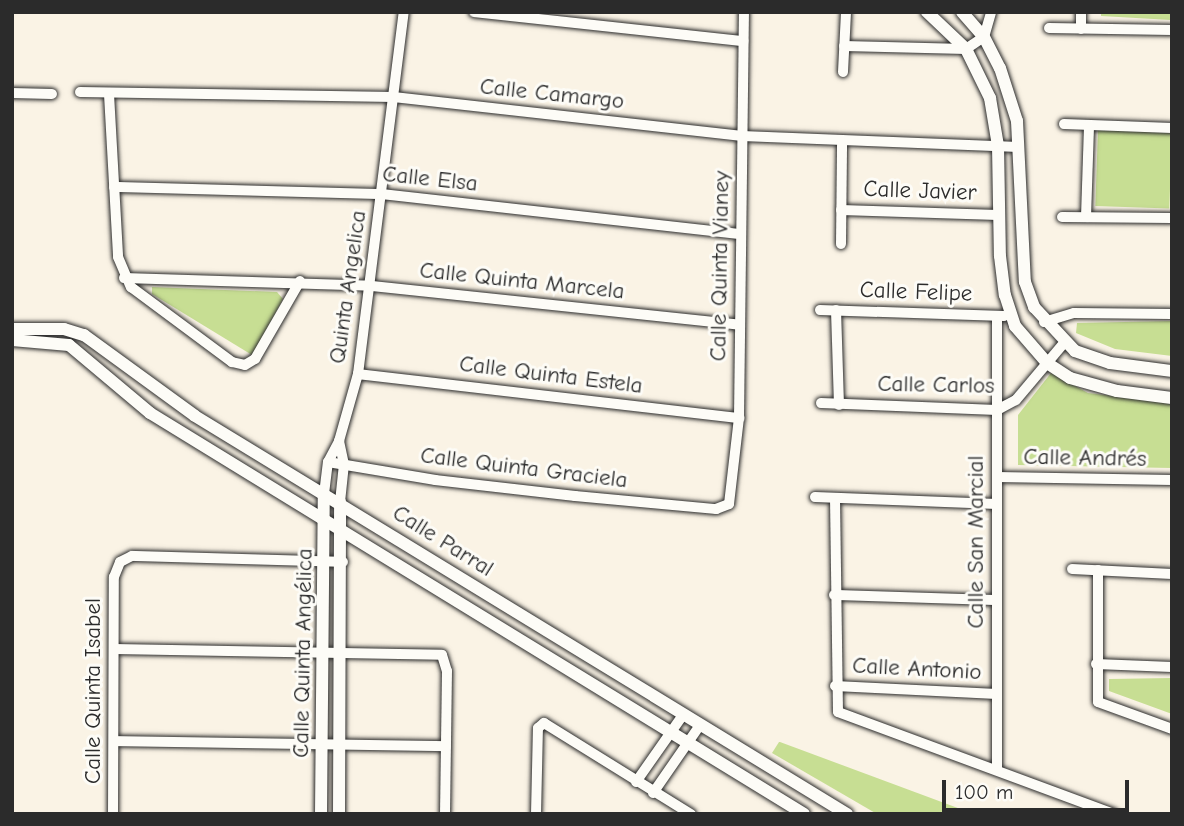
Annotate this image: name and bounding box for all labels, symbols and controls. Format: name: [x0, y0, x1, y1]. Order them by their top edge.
street label: Calle Camargo: [478, 73, 626, 115]
street label: Calle Elsa: [381, 160, 479, 198]
street label: Calle Quinta Vianey: [705, 170, 735, 362]
street label: Calle Javier: [863, 175, 977, 207]
street label: Quinta Angelica: [324, 209, 372, 365]
street label: Calle Quinta Marcela: [418, 257, 626, 305]
street label: Calle Felipe: [859, 276, 973, 308]
street label: Calle Quinta Estela: [458, 350, 644, 400]
street label: Calle Carlos: [877, 370, 995, 400]
street label: Calle Quinta Graciela: [419, 442, 629, 494]
street label: Calle Andrés: [1023, 443, 1147, 473]
street label: Calle San Marcial: [962, 455, 990, 629]
street label: Calle Parral: [387, 499, 499, 583]
street label: Calle Quinta Angélica: [287, 548, 319, 758]
street label: Calle Quinta Isabel: [79, 598, 107, 784]
street label: Calle Antonio: [852, 652, 982, 686]
scale bar: [946, 766, 1133, 810]
text: 100 m: [955, 780, 1013, 804]

